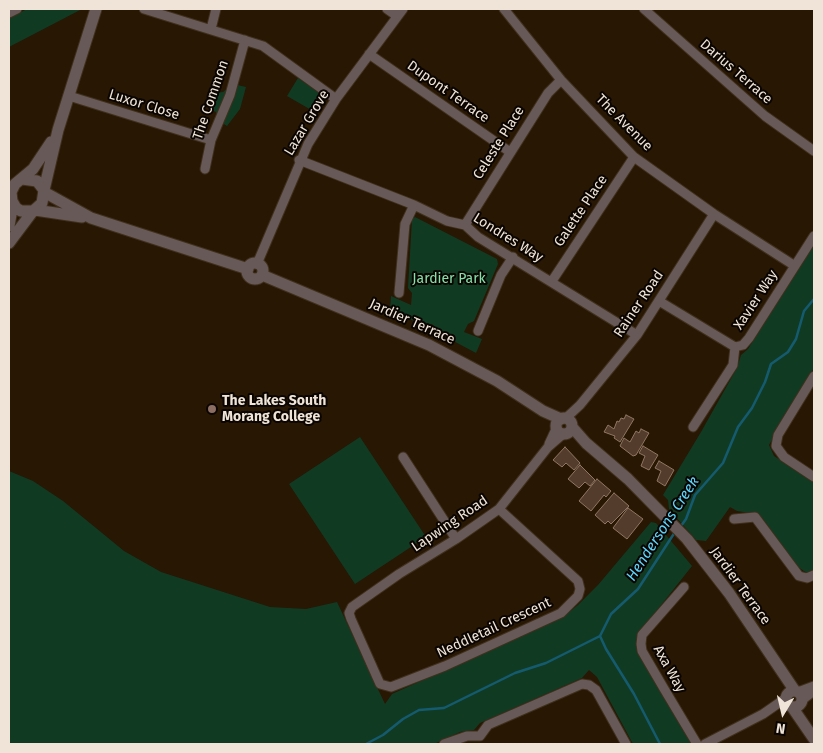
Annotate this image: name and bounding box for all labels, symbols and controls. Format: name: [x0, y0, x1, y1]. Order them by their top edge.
street label: Darius Terrace: [696, 36, 776, 108]
street label: Dupont Terrace: [404, 57, 492, 127]
street label: The Common: [190, 58, 232, 142]
street label: Luxor Close: [107, 86, 181, 124]
street label: Lazar Grove: [281, 87, 333, 159]
street label: The Avenue: [592, 91, 656, 155]
street label: Celeste Place: [470, 103, 528, 183]
street label: Galette Place: [551, 172, 611, 250]
street label: Londres Way: [470, 210, 546, 266]
street label: Rainer Road: [610, 267, 668, 341]
street label: Xavier Way: [730, 267, 782, 333]
park label: Jardier Park: [412, 271, 486, 287]
street label: Jardier Terrace: [367, 296, 457, 348]
place label: The Lakes South Morang College: [222, 393, 326, 426]
marker: The Lakes South Morang College: [206, 403, 218, 415]
water label: Hendersons Creek: [623, 473, 703, 585]
street label: Lapwing Road: [409, 492, 491, 556]
street label: Jardier Terrace: [706, 544, 774, 628]
street label: Neddletail Crescent: [434, 594, 554, 662]
street label: Axa Way: [649, 642, 689, 696]
north arrow: [758, 688, 808, 738]
text: N: [775, 719, 787, 737]

